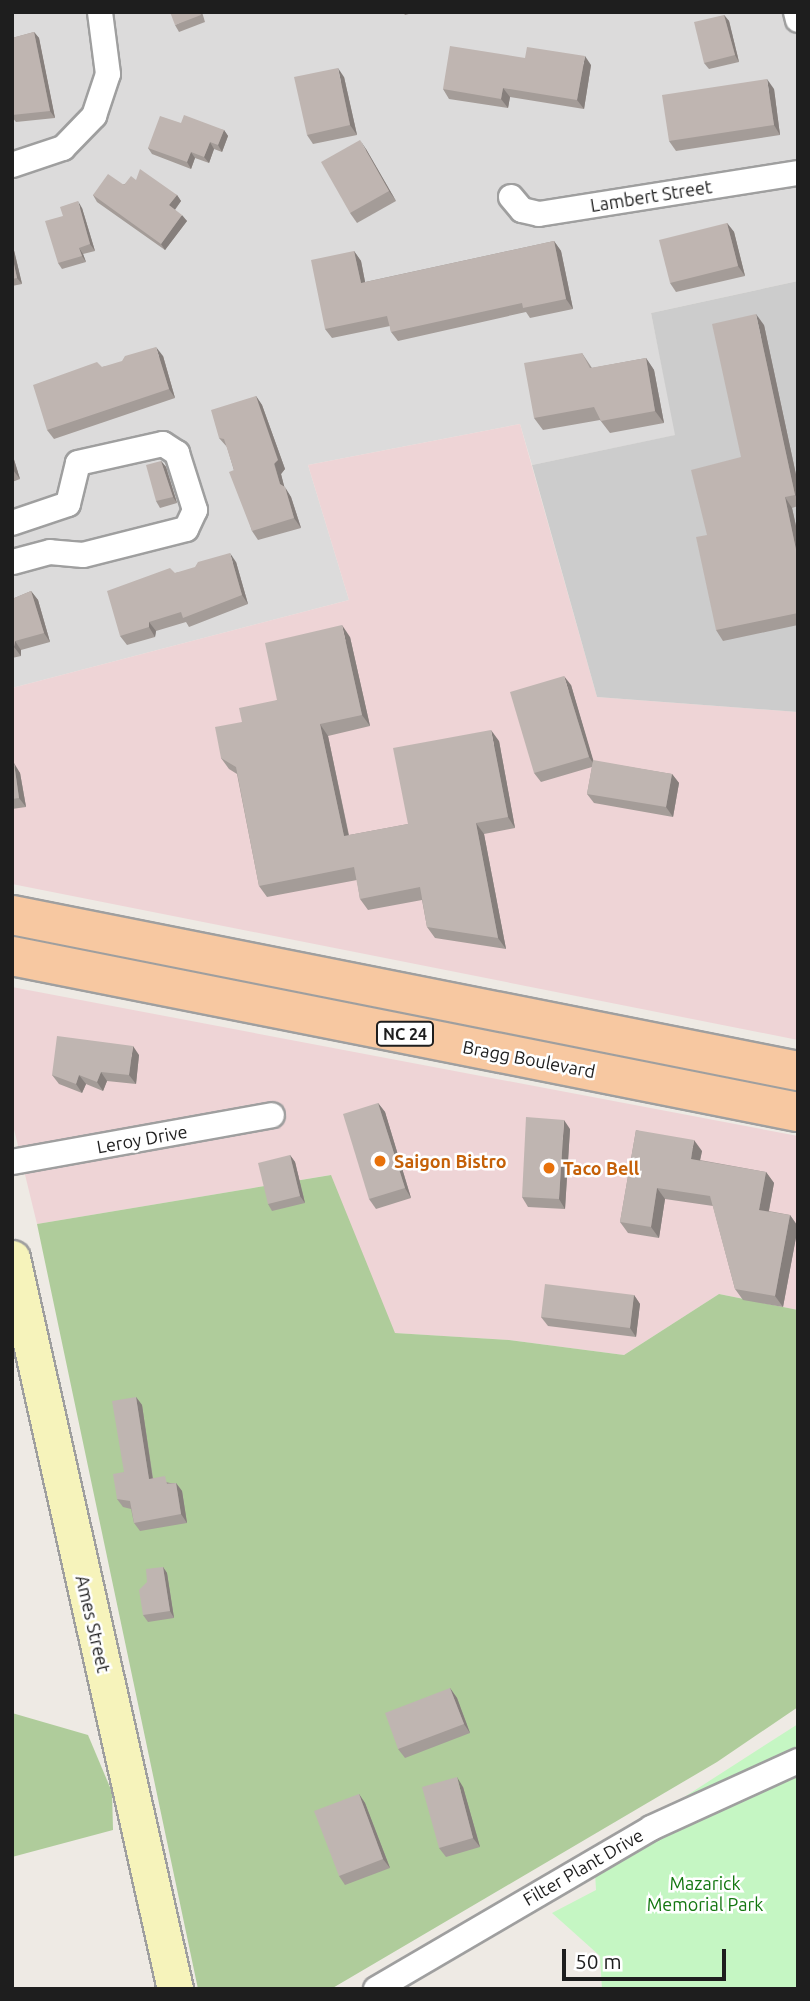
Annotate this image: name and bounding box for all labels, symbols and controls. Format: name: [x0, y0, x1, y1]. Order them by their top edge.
street label: Lambert Street: [589, 176, 713, 216]
road number: NC 24: [375, 1022, 435, 1046]
street label: Bragg Boulevard: [461, 1036, 597, 1082]
street label: Leroy Drive: [95, 1120, 189, 1158]
place label: Saigon Bistro: [394, 1150, 507, 1172]
marker: Saigon Bistro: [372, 1153, 388, 1169]
place label: Taco Bell: [563, 1157, 639, 1179]
marker: Taco Bell: [541, 1160, 557, 1176]
street label: Ames Street: [71, 1573, 115, 1675]
street label: Filter Plant Drive: [519, 1824, 647, 1910]
park label: Mazarick Memorial Park: [647, 1873, 763, 1916]
scale bar: [565, 1934, 730, 1978]
text: 50 m: [575, 1949, 622, 1973]

